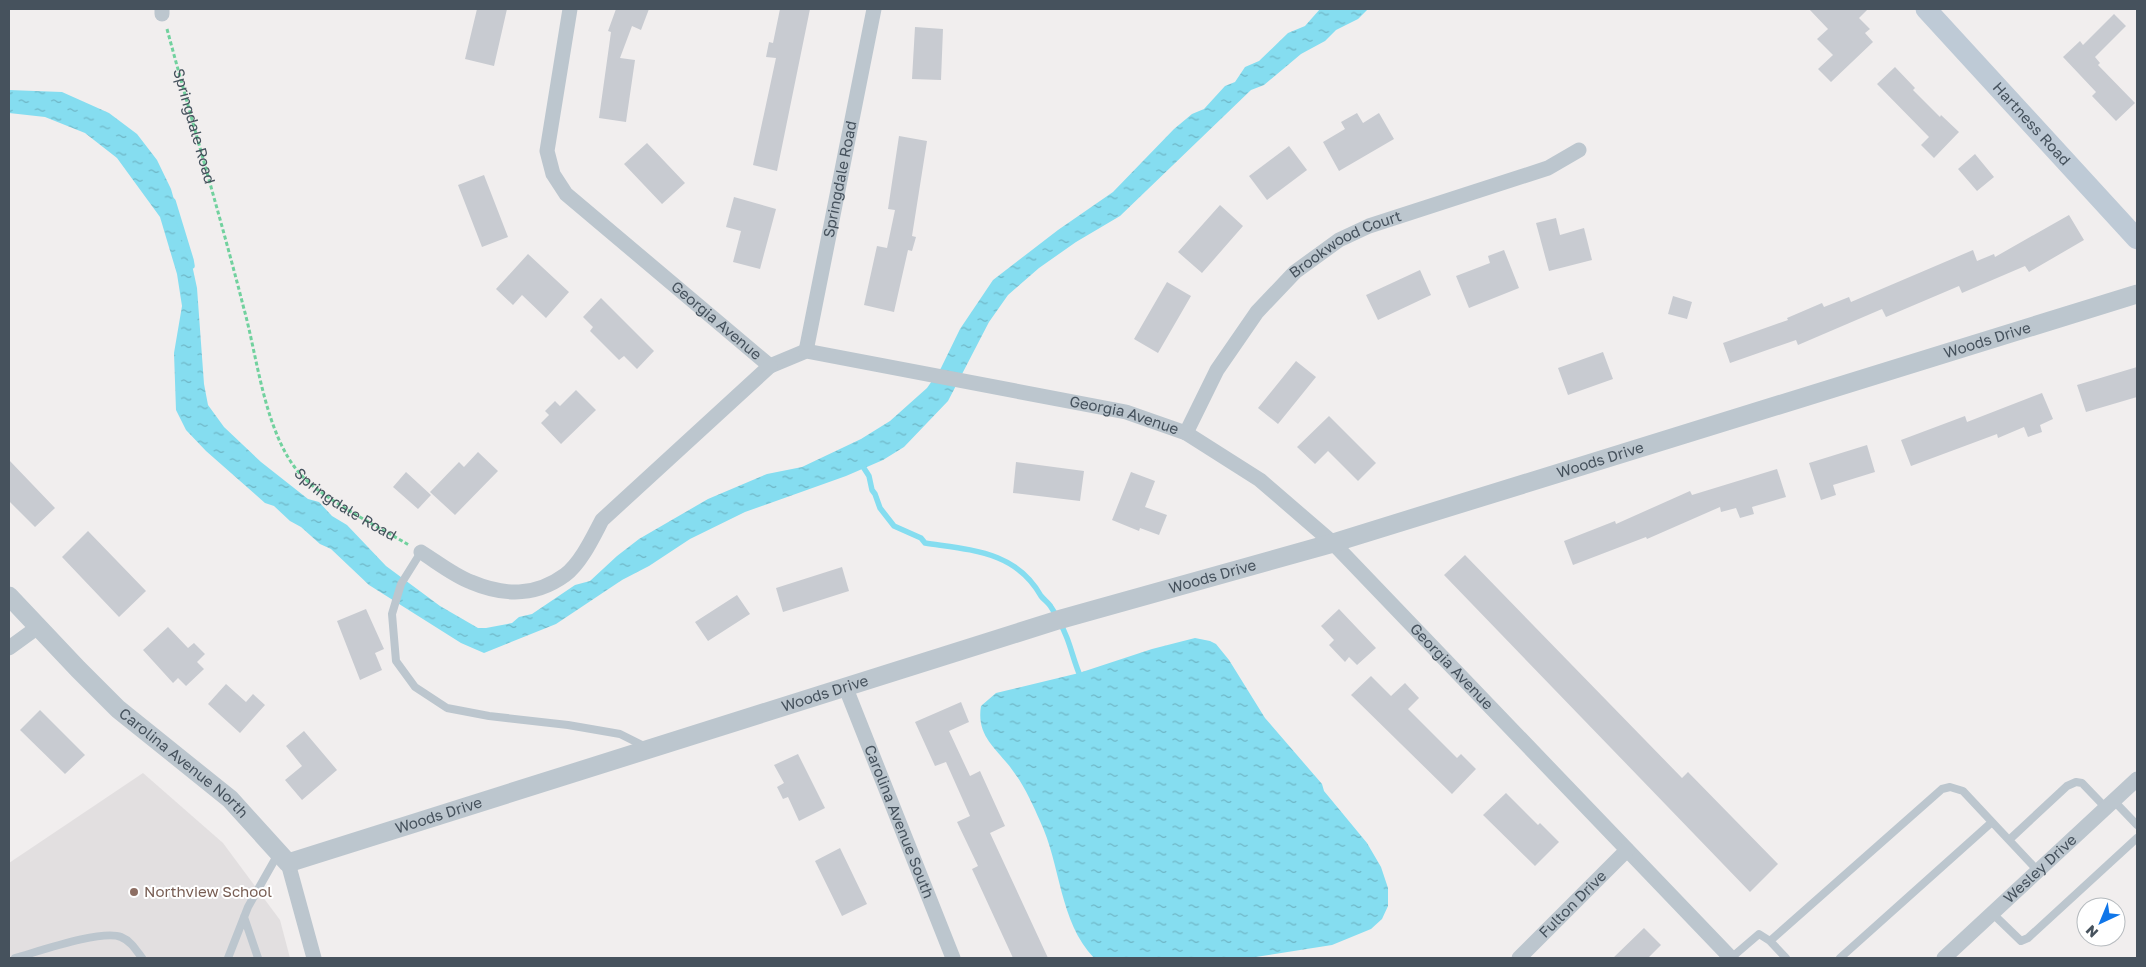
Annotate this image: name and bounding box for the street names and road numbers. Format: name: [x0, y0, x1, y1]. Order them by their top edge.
street label: Springdale Road: [170, 66, 220, 186]
street label: Hartness Road: [1990, 78, 2075, 169]
street label: Springdale Road: [819, 119, 860, 239]
street label: Brookwood Court: [1285, 206, 1403, 281]
street label: Georgia Avenue: [668, 277, 766, 363]
street label: Woods Drive: [1941, 317, 2033, 361]
street label: Georgia Avenue: [1068, 391, 1182, 438]
street label: Woods Drive: [1554, 437, 1646, 481]
street label: Springdale Road: [291, 464, 400, 544]
street label: Woods Drive: [1167, 555, 1258, 597]
street label: Georgia Avenue: [1407, 619, 1498, 713]
street label: Woods Drive: [779, 670, 870, 715]
street label: Carolina Avenue North: [116, 704, 252, 821]
street label: Carolina Avenue South: [861, 742, 938, 901]
street label: Woods Drive: [393, 792, 484, 837]
street label: Wesley Drive: [1999, 830, 2080, 906]
street label: Fulton Drive: [1535, 866, 1610, 941]

